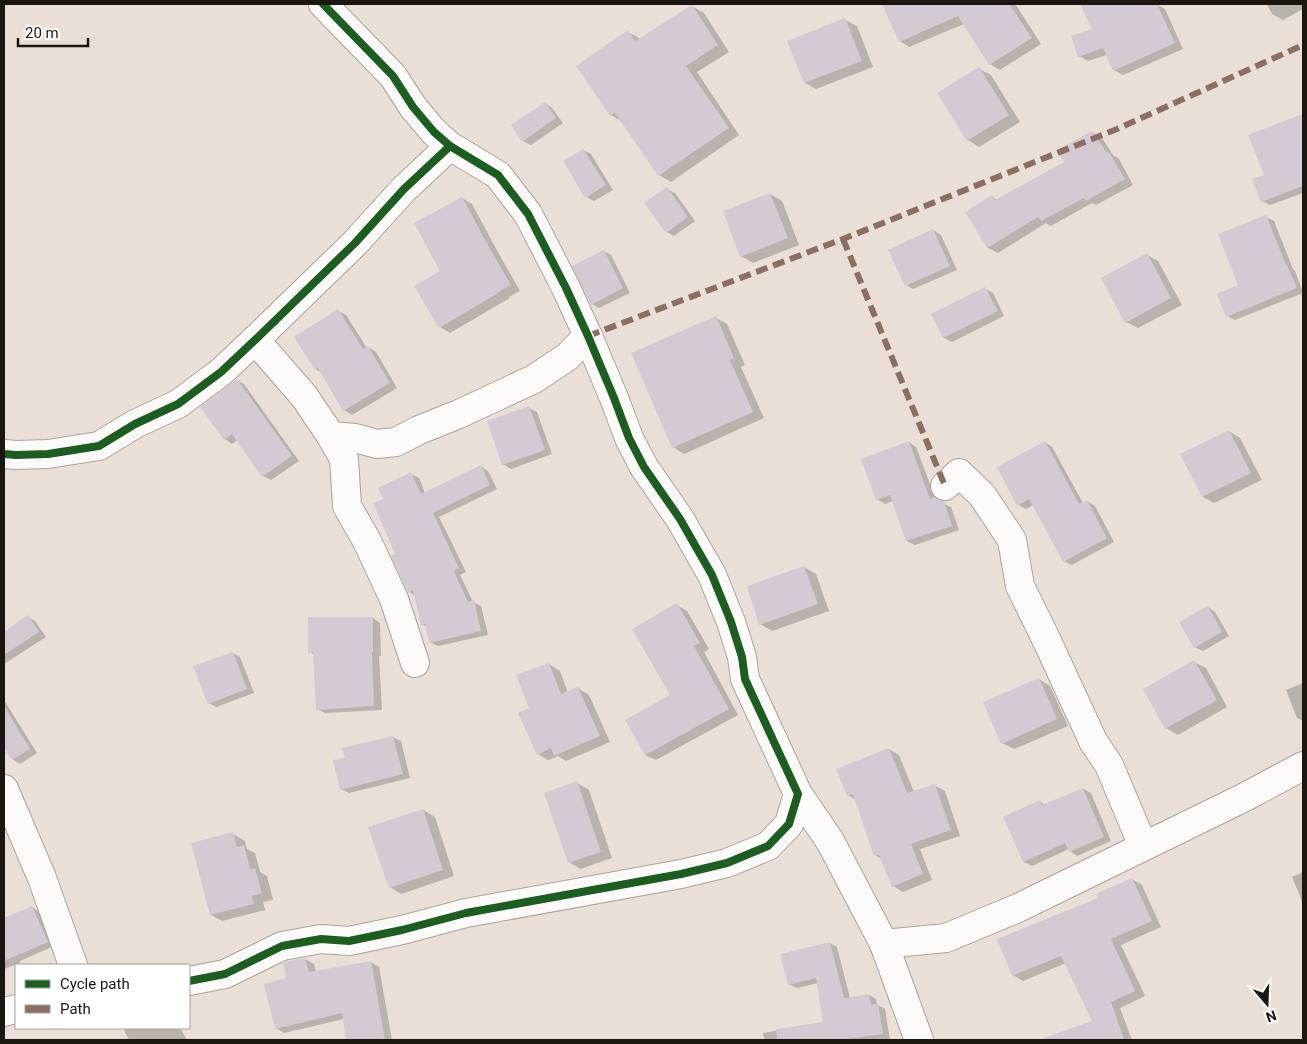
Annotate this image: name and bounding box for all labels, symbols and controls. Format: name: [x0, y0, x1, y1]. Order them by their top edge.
scale bar: [18, 15, 88, 47]
text: 20 m: [25, 24, 59, 42]
legend: [15, 964, 190, 1029]
text: Cycle path: [60, 975, 130, 993]
north arrow: [1242, 979, 1292, 1029]
text: Path: [60, 1000, 91, 1018]
text: N: [1264, 1007, 1279, 1025]

